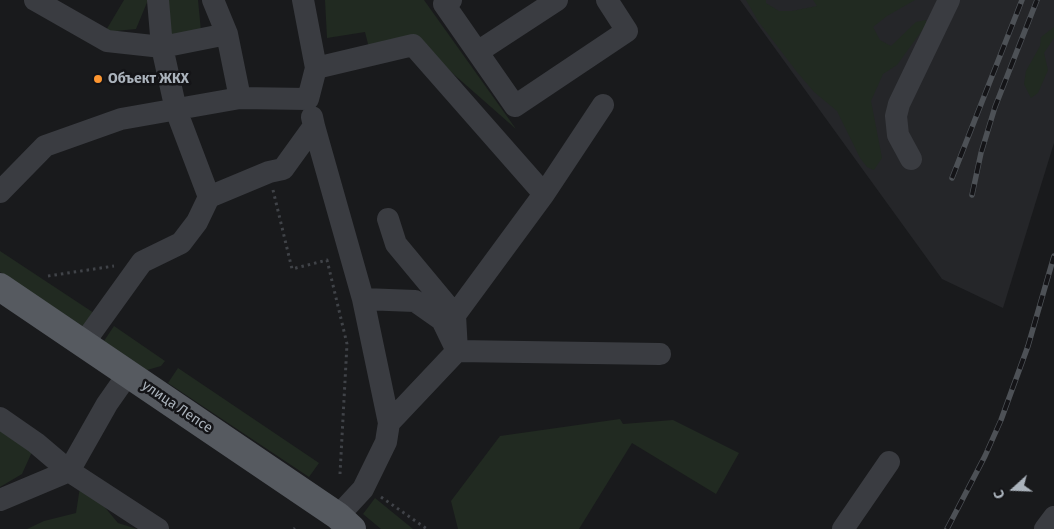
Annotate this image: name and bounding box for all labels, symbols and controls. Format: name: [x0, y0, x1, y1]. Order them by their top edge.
place label: Объект ЖКХ: [108, 71, 189, 87]
marker: Объект ЖКХ: [92, 73, 104, 85]
street label: улица Лепсе: [138, 377, 216, 437]
north arrow: [989, 464, 1039, 514]
text: С: [990, 488, 1009, 501]

